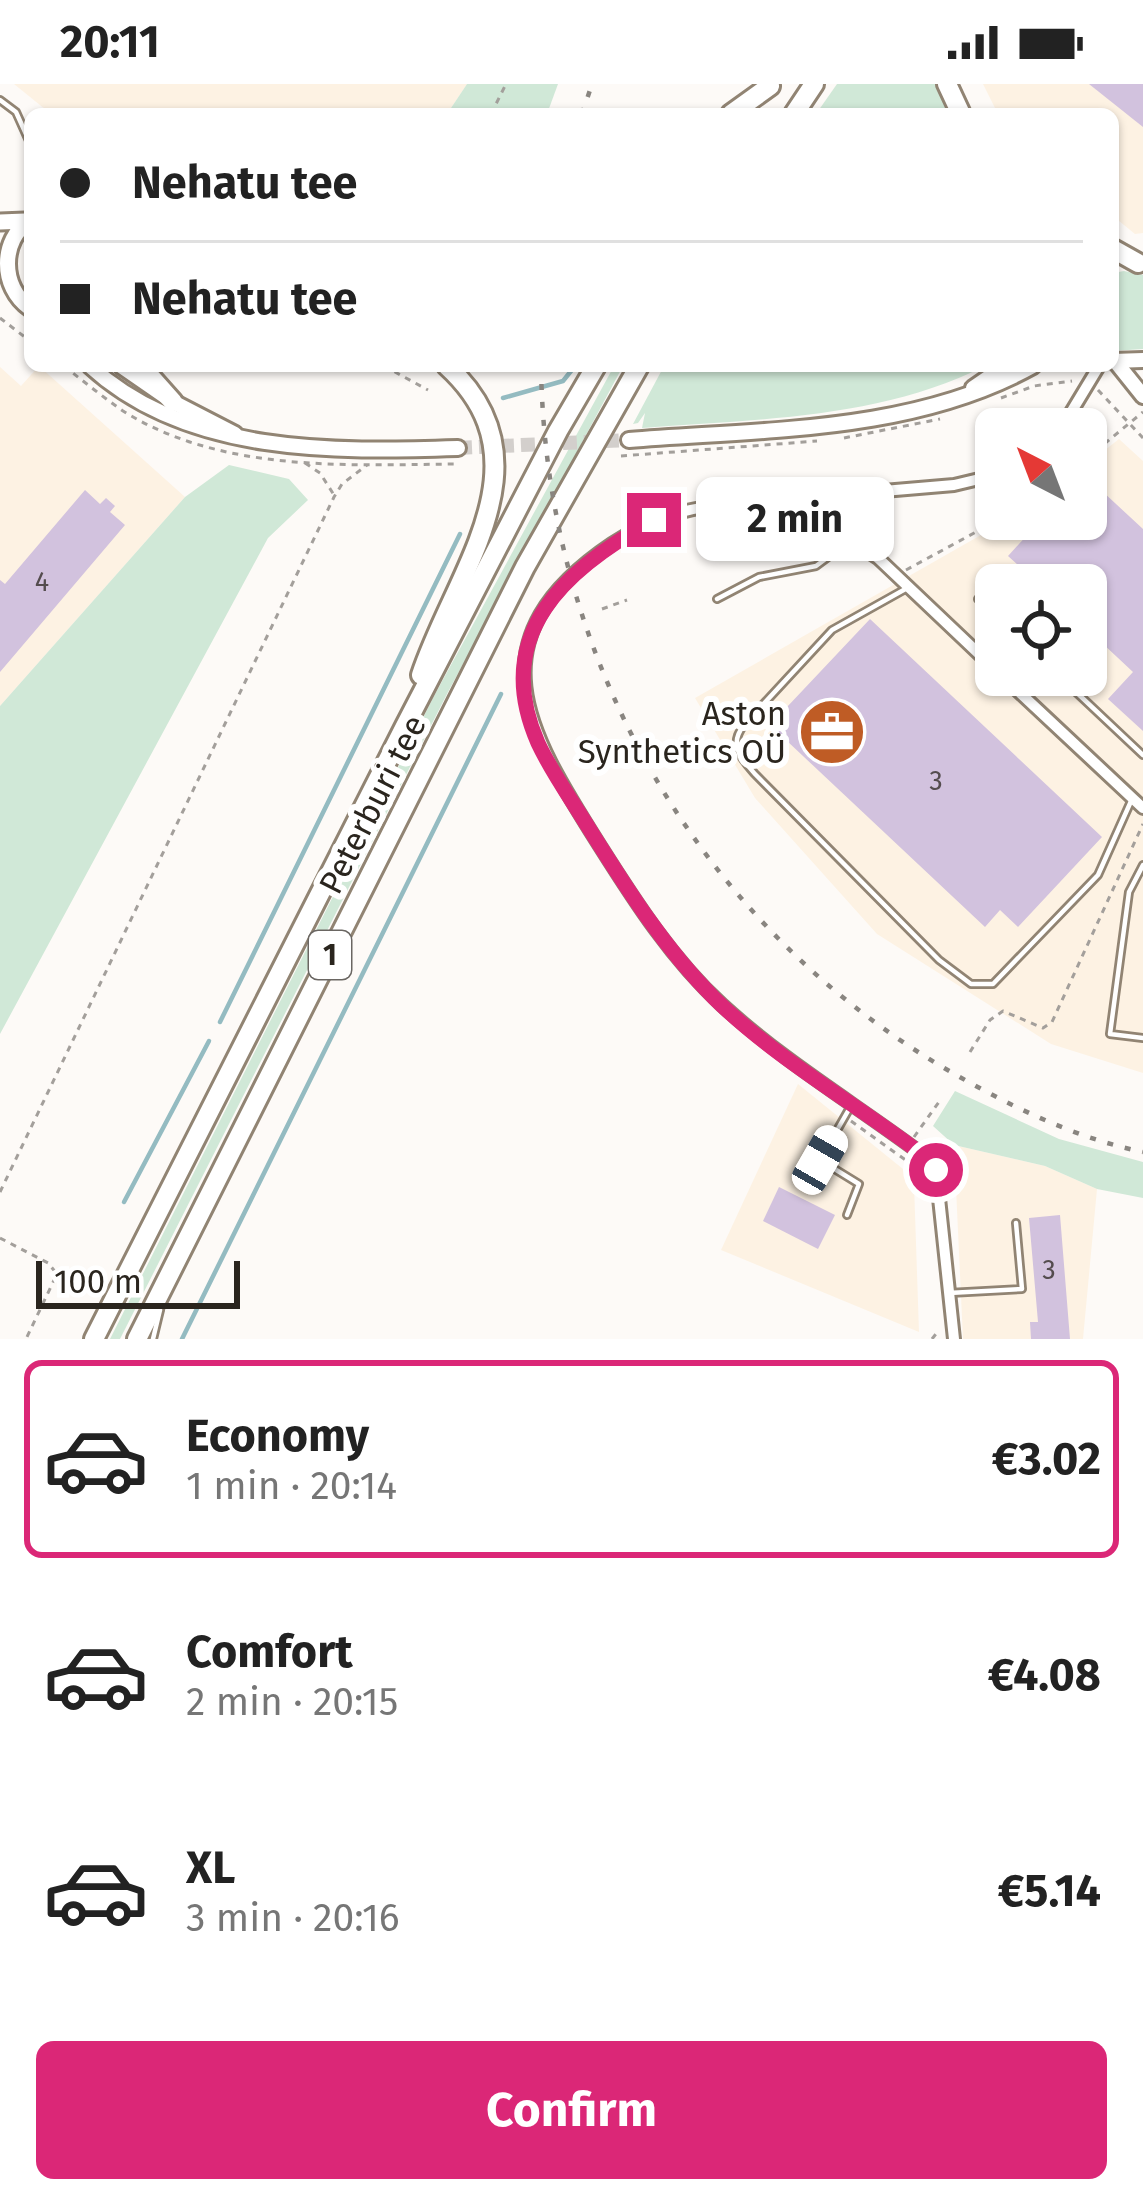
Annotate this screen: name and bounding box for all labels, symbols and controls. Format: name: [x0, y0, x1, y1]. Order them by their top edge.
text: 20:11: [60, 15, 160, 69]
text: Nehatu tee: [132, 156, 357, 210]
text: Nehatu tee: [132, 272, 357, 326]
north arrow: [975, 408, 1107, 540]
map controls: [975, 408, 1107, 696]
callout: 2 min: [696, 478, 894, 562]
route end: [627, 493, 681, 547]
text: 2 min: [747, 496, 843, 542]
button: locate: [975, 564, 1107, 696]
house number: 4: [35, 566, 49, 598]
place label: Aston Synthetics OÜ: [578, 694, 786, 772]
office icon: Aston Synthetics OÜ: [797, 697, 867, 767]
street label: Peterburi tee: [311, 708, 435, 901]
house number: 3: [929, 765, 943, 797]
road number: 1: [309, 931, 351, 979]
car: [786, 1120, 854, 1200]
route start: [909, 1143, 963, 1197]
house number: 3: [1042, 1254, 1056, 1286]
scale bar: [36, 1255, 240, 1308]
text: 100 m: [54, 1262, 142, 1302]
icon: car: [42, 1405, 150, 1513]
text: Economy: [186, 1409, 369, 1463]
text: €3.02: [992, 1432, 1101, 1486]
text: 1 min · 20:14: [186, 1463, 397, 1509]
icon: car: [42, 1621, 150, 1729]
text: Comfort: [186, 1625, 353, 1679]
text: €4.08: [988, 1648, 1101, 1702]
text: 2 min · 20:15: [186, 1679, 398, 1725]
icon: car: [42, 1837, 150, 1945]
text: XL: [186, 1841, 235, 1895]
text: €5.14: [998, 1864, 1101, 1918]
text: 3 min · 20:16: [186, 1895, 400, 1941]
button: Confirm: [36, 2041, 1107, 2179]

